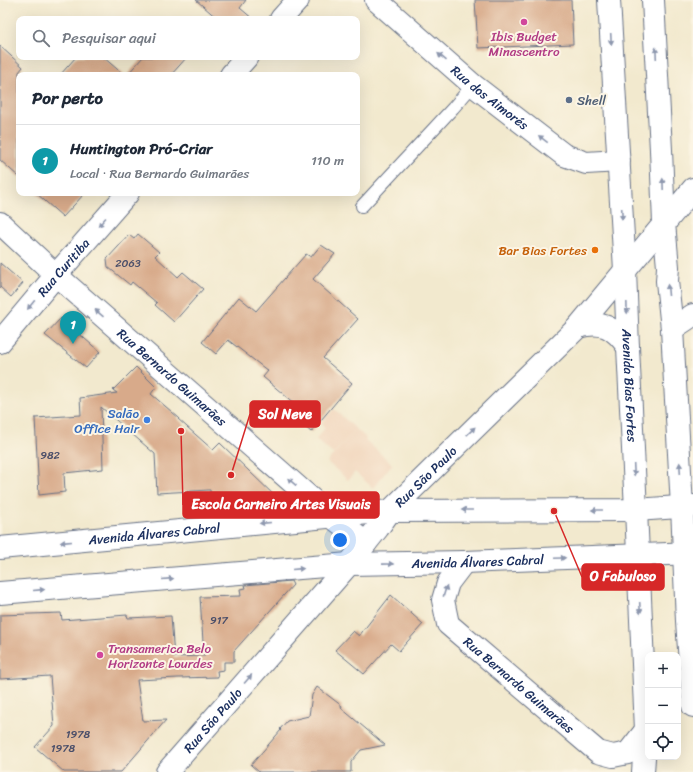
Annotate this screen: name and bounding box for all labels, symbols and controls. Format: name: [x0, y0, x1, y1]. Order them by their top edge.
search box: [16, 16, 360, 60]
marker: Ibis Budget Minascentro: [519, 17, 529, 27]
text: Pesquisar aqui: [62, 25, 156, 51]
place label: Ibis Budget Minascentro: [488, 25, 560, 63]
icon: search: [30, 27, 52, 49]
one-way arrow: [608, 33, 615, 45]
one-way arrow: [652, 47, 659, 59]
one-way arrow: [436, 53, 447, 62]
street label: Rua dos Aimorés: [446, 59, 534, 136]
text: Por perto: [32, 83, 103, 113]
place label: Shell: [577, 89, 606, 112]
marker: Shell: [564, 95, 574, 105]
one-way arrow: [537, 135, 548, 143]
text: Huntington Pró-Criar: [70, 136, 212, 162]
text: 1: [42, 149, 48, 172]
text: 110 m: [311, 149, 344, 172]
text: Local · Rua Bernardo Guimarães: [70, 162, 249, 185]
one-way arrow: [659, 178, 666, 190]
one-way arrow: [619, 208, 625, 221]
one-way arrow: [97, 217, 106, 228]
street label: Rua Curitiba: [31, 232, 96, 302]
place label: Bar Bias Fortes: [498, 239, 587, 262]
marker: Bar Bias Fortes: [590, 245, 600, 255]
house number: 2063: [115, 254, 141, 273]
one-way arrow: [665, 284, 671, 296]
one-way arrow: [26, 299, 35, 310]
one-way arrow: [623, 302, 630, 314]
one-way arrow: [94, 308, 104, 318]
pin: 1: [60, 311, 86, 344]
street label: Rua Bernardo Guimarães: [112, 322, 233, 432]
street label: Avenida Bias Fortes: [616, 327, 644, 444]
callout: Sol Neve: [250, 401, 320, 427]
place label: Salão Office Hair: [74, 402, 140, 440]
text: Sol Neve: [257, 402, 312, 427]
marker: Salão Office Hair: [142, 415, 152, 425]
one-way arrow: [466, 426, 476, 436]
street label: Rua São Paulo: [389, 440, 463, 513]
house number: 982: [40, 446, 61, 465]
one-way arrow: [676, 462, 683, 474]
one-way arrow: [630, 464, 637, 476]
one-way arrow: [286, 477, 297, 486]
callout: Escola Carneiro Artes Visuais: [183, 492, 379, 518]
text: Escola Carneiro Artes Visuais: [191, 492, 371, 517]
one-way arrow: [460, 507, 473, 513]
one-way arrow: [590, 507, 603, 513]
street label: Avenida Álvares Cabral: [86, 516, 221, 551]
one-way arrow: [259, 520, 271, 526]
your location: [330, 530, 350, 550]
one-way arrow: [60, 538, 72, 545]
street label: Avenida Álvares Cabral: [411, 547, 544, 574]
one-way arrow: [554, 555, 567, 561]
one-way arrow: [382, 561, 395, 567]
callout: O Fabuloso: [582, 564, 664, 590]
text: O Fabuloso: [589, 564, 657, 589]
one-way arrow: [292, 565, 304, 572]
one-way arrow: [162, 576, 174, 583]
one-way arrow: [442, 584, 448, 596]
one-way arrow: [33, 586, 45, 593]
one-way arrow: [637, 602, 643, 615]
house number: 917: [210, 611, 229, 630]
street label: Rua Bernardo Guimarães: [458, 630, 580, 739]
place label: Transamerica Belo Horizonte Lourdes: [108, 637, 214, 675]
marker: Transamerica Belo Horizonte Lourdes: [95, 650, 105, 660]
map controls: [645, 652, 681, 760]
button: +: [645, 652, 681, 688]
one-way arrow: [244, 674, 253, 685]
street label: Rua São Paulo: [177, 682, 248, 758]
button: −: [645, 688, 681, 724]
button: locate: [645, 724, 681, 760]
house number: 1978: [66, 725, 91, 744]
house number: 1978: [51, 739, 76, 758]

